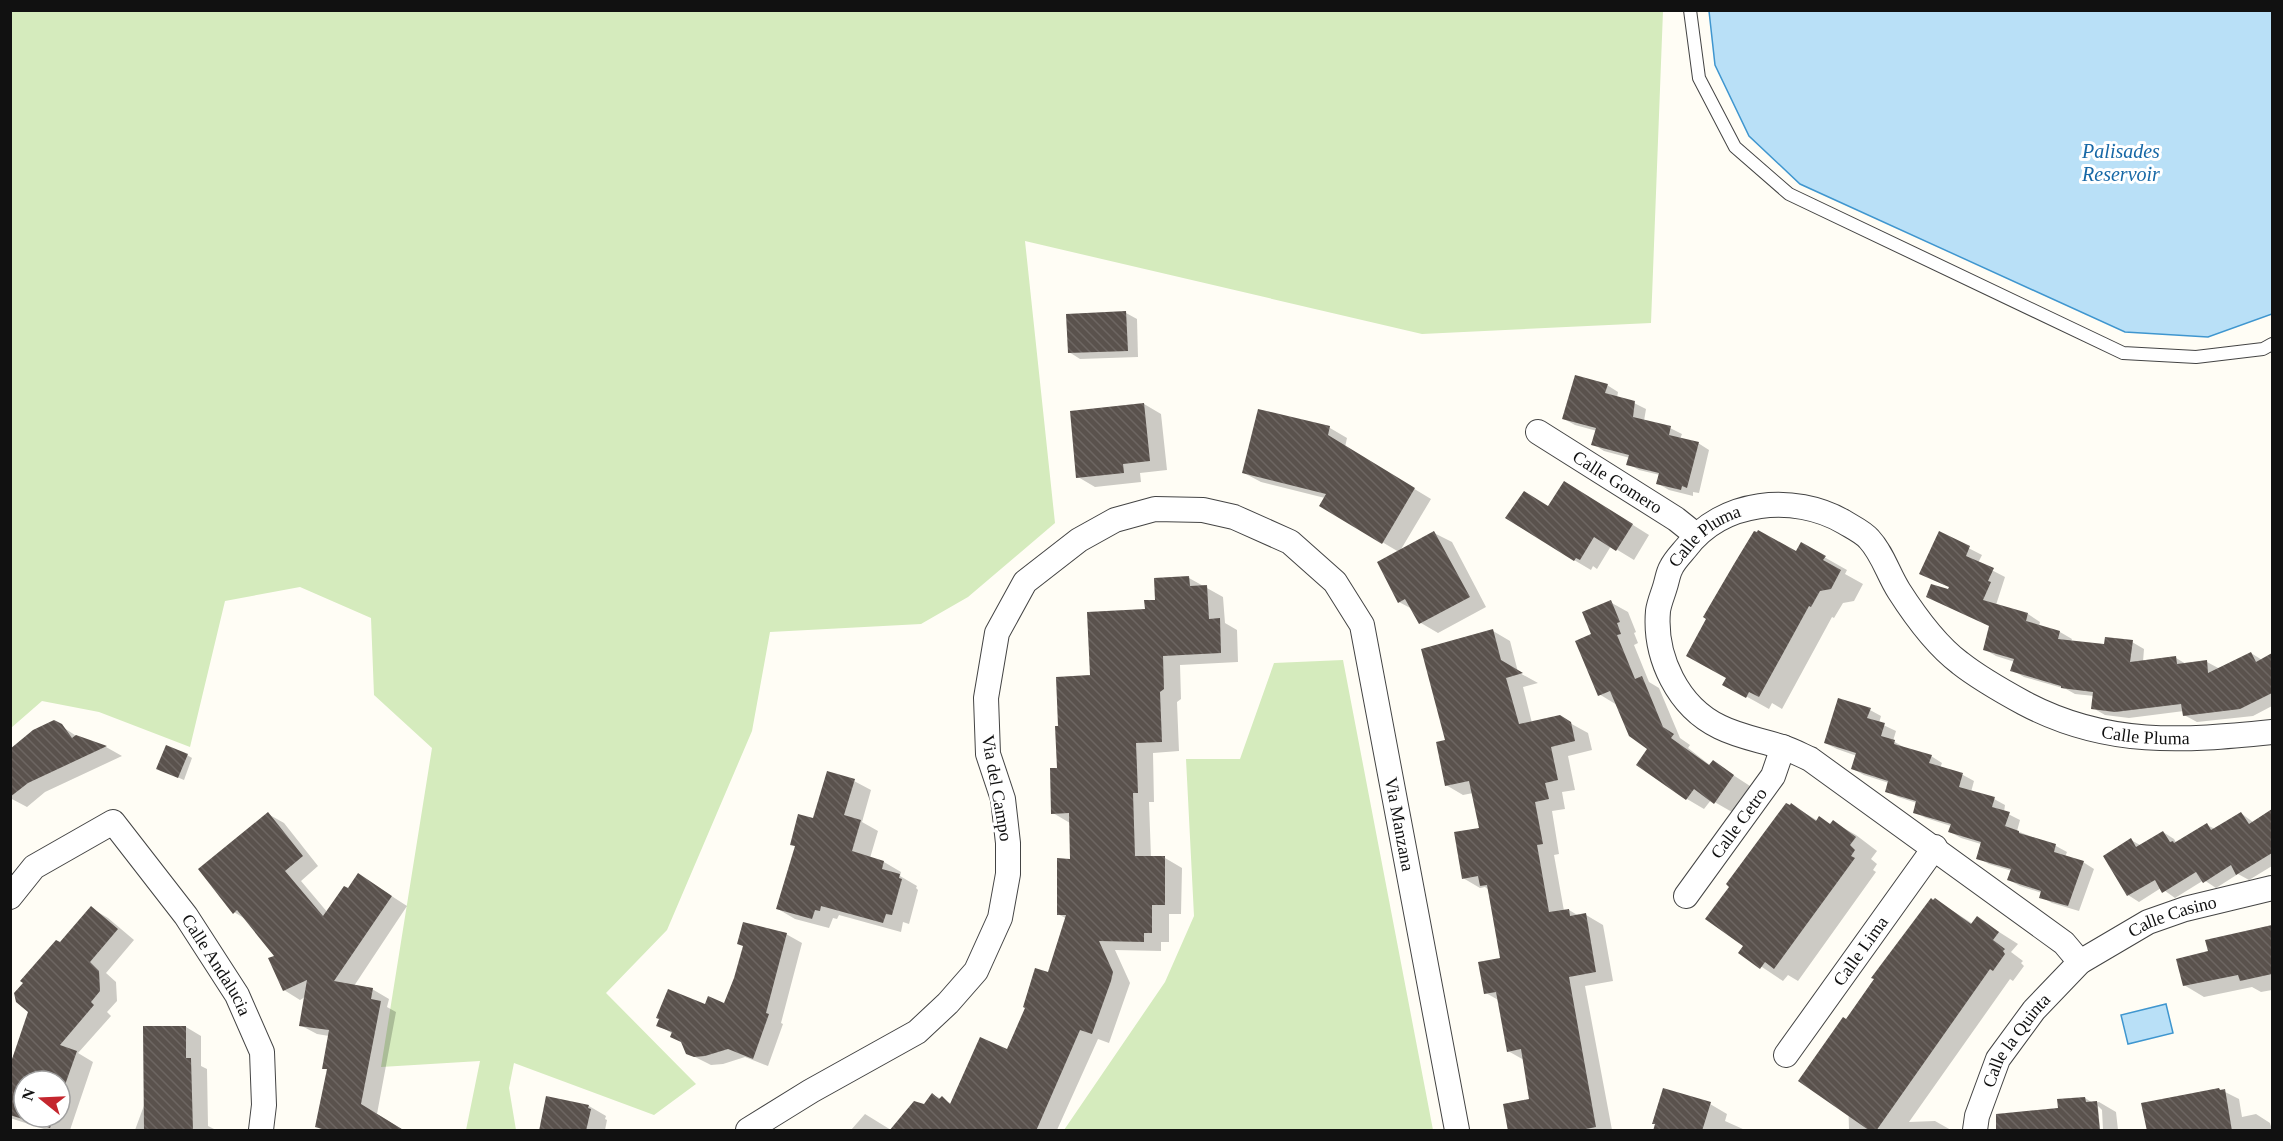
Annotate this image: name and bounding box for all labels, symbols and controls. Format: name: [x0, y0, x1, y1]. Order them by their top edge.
water label: Palisades Reservoir: [2081, 140, 2160, 185]
street label: Calle Gomero: [1569, 447, 1666, 518]
street label: Calle Pluma: [1664, 501, 1743, 571]
street label: Calle Pluma: [2100, 722, 2190, 748]
street label: Via del Campo: [978, 733, 1016, 843]
street label: Via Manzana: [1381, 775, 1418, 873]
street label: Calle Cetro: [1706, 784, 1771, 862]
street label: Calle Casino: [2125, 892, 2218, 941]
street label: Calle Andalucia: [178, 910, 255, 1019]
street label: Calle Lima: [1829, 912, 1892, 990]
street label: Calle la Quinta: [1978, 989, 2054, 1090]
north arrow: [12, 1069, 72, 1129]
text: N: [18, 1086, 38, 1103]

